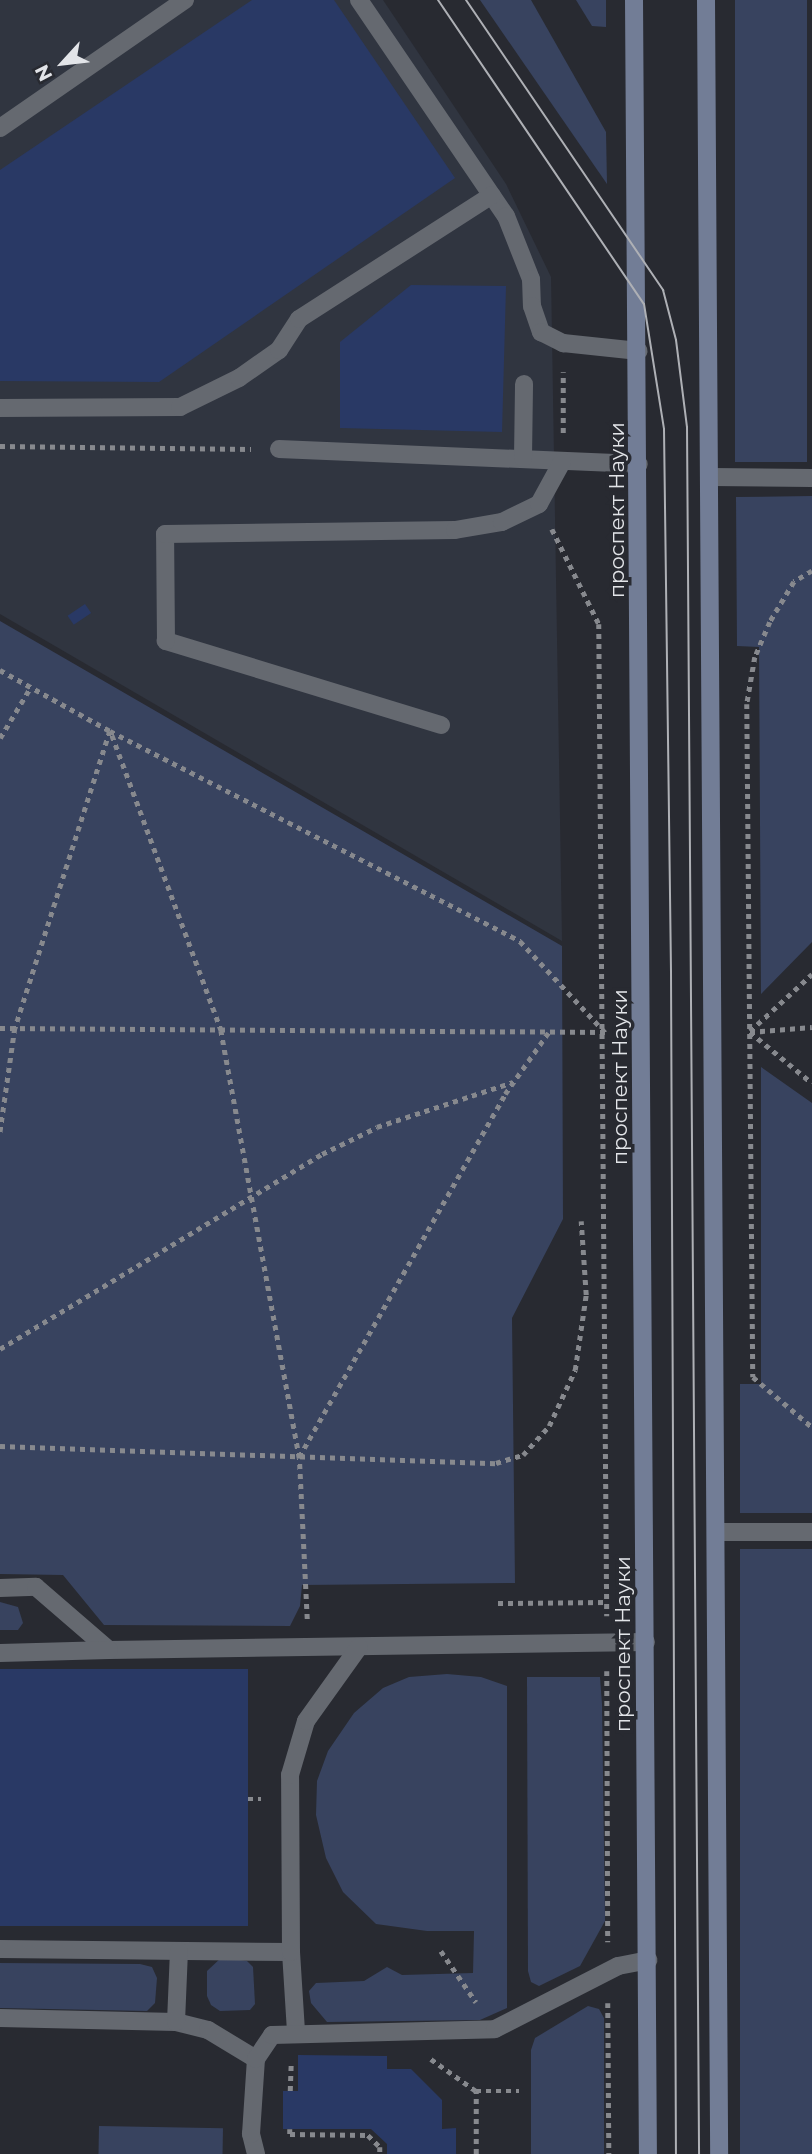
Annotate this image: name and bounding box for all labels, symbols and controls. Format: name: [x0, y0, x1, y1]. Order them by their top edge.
north arrow: [28, 28, 98, 98]
text: N: [30, 61, 58, 85]
street label: проспект Науки: [604, 422, 630, 598]
street label: проспект Науки: [607, 989, 633, 1165]
street label: проспект Науки: [610, 1556, 636, 1732]

